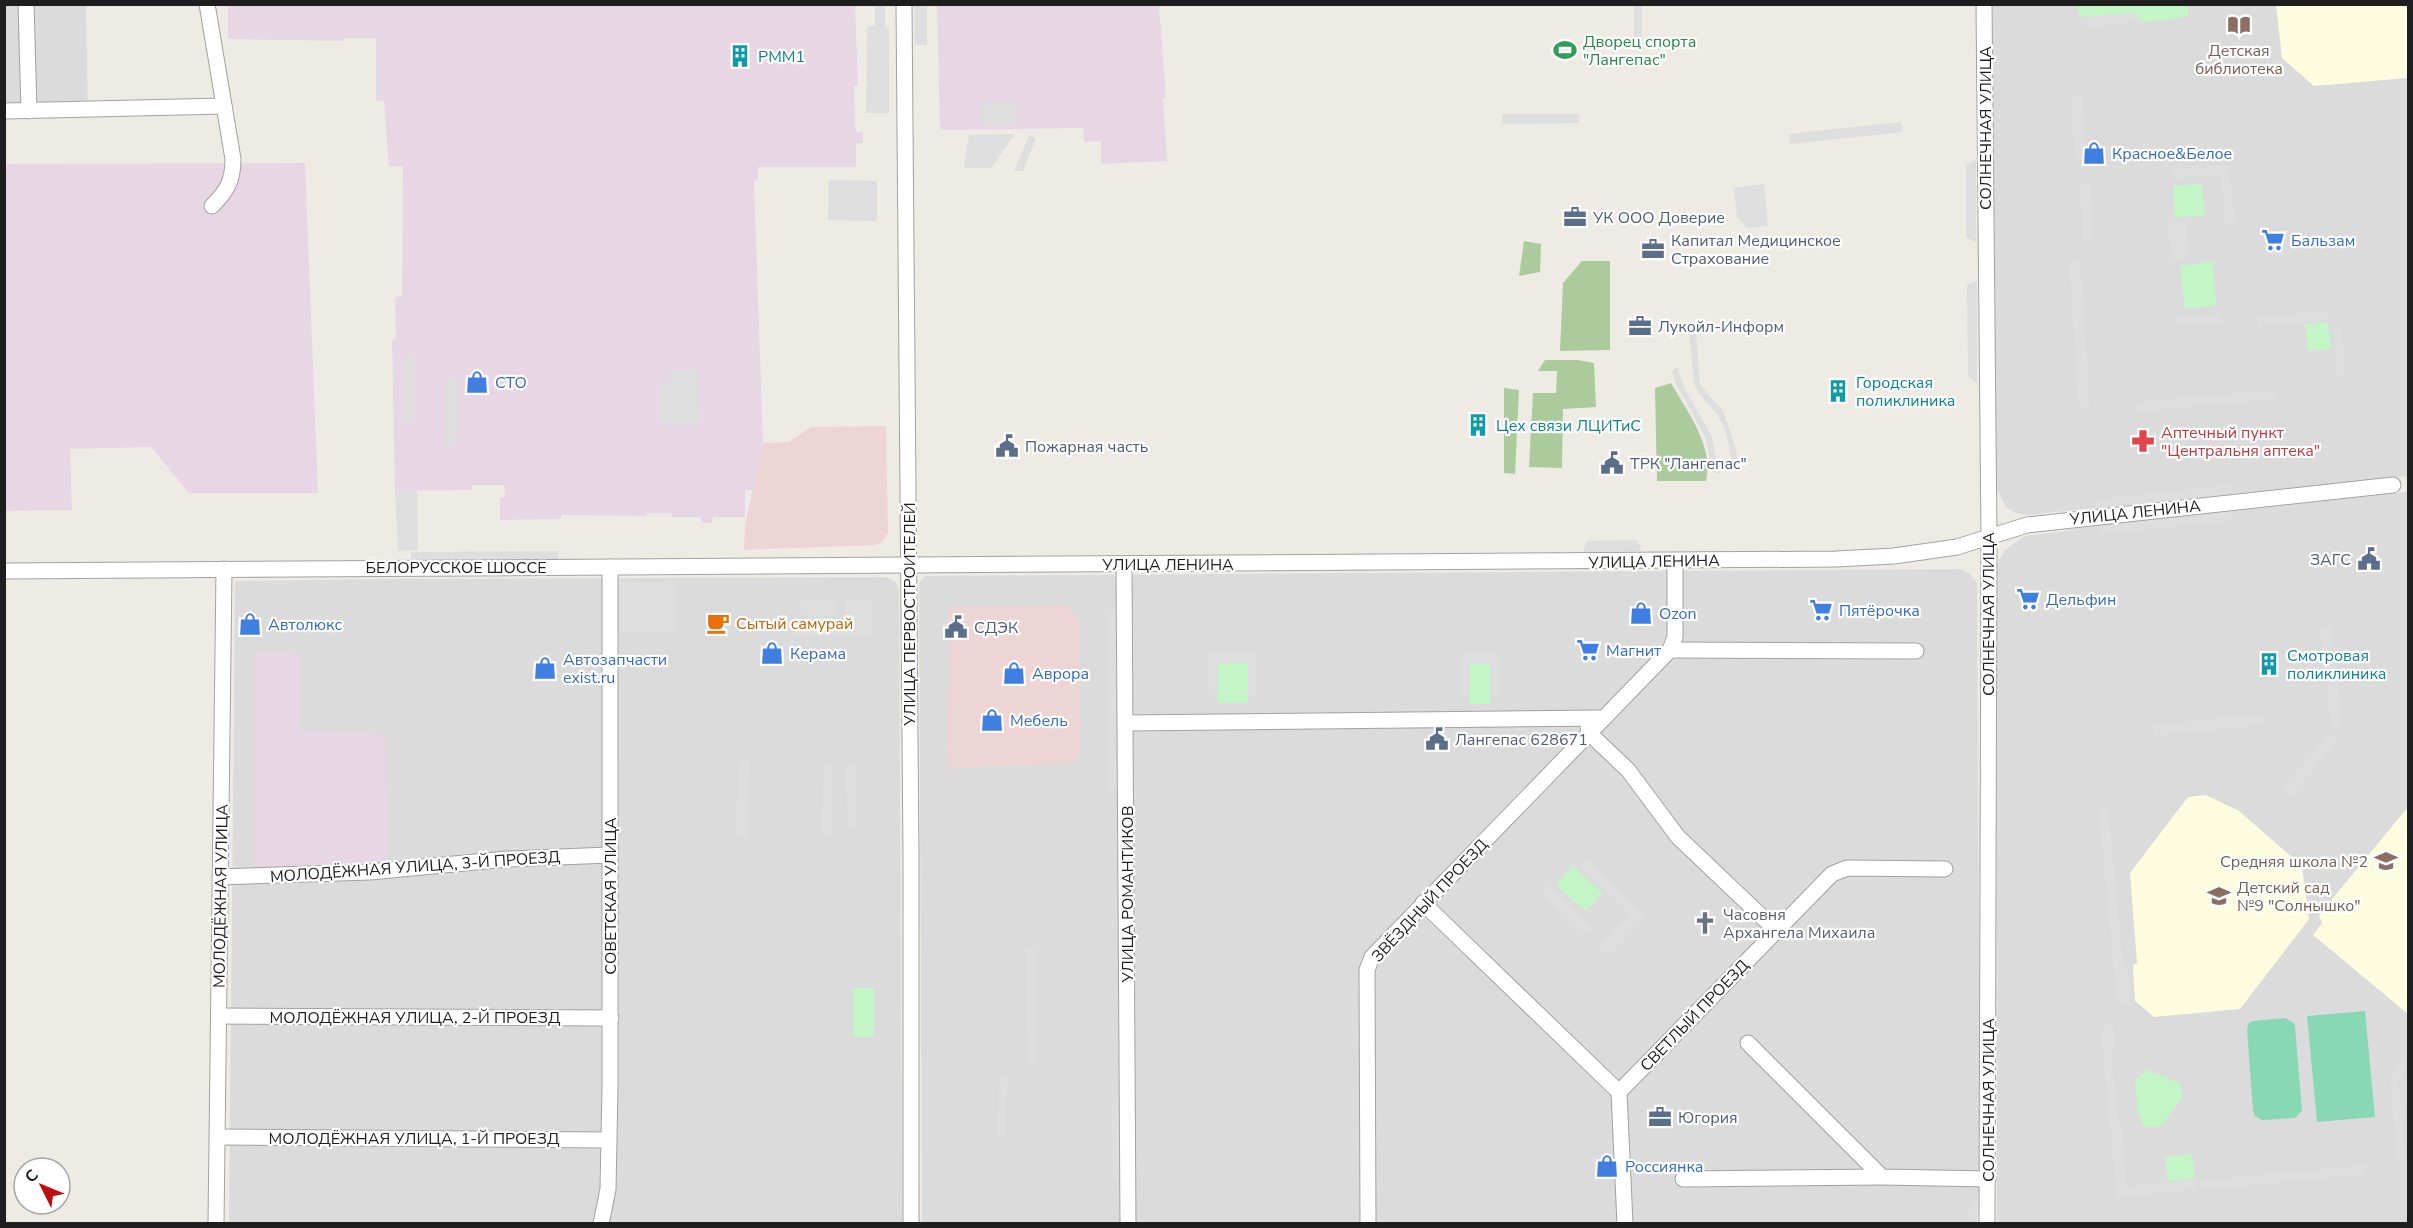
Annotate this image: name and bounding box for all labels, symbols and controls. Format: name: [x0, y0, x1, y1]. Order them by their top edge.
library icon: Детская библиотека: [2226, 12, 2252, 38]
place label: Дворец спорта "Лангепас": [1583, 31, 1696, 71]
sports icon: Дворец спорта "Лангепас": [1552, 37, 1578, 63]
place label: Детская библиотека: [2195, 40, 2283, 80]
building icon: РММ1: [727, 43, 753, 69]
place label: РММ1: [758, 46, 805, 68]
street label: СОЛНЕЧНАЯ УЛИЦА: [1975, 46, 1997, 210]
shop icon: Красное&Белое: [2081, 140, 2107, 166]
place label: Красное&Белое: [2112, 143, 2232, 165]
office icon: УК ООО Доверие: [1562, 204, 1588, 230]
place label: УК ООО Доверие: [1592, 207, 1725, 229]
supermarket icon: Бальзам: [2260, 227, 2286, 253]
place label: Капитал Медицинское Страхование: [1671, 230, 1841, 270]
place label: Бальзам: [2291, 230, 2355, 252]
office icon: Капитал Медицинское Страхование: [1640, 236, 1666, 262]
office icon: Лукойл-Информ: [1627, 313, 1653, 339]
place label: Лукойл-Информ: [1658, 316, 1784, 338]
shop icon: СТО: [464, 369, 490, 395]
place label: СТО: [495, 372, 527, 394]
place label: Городская поликлиника: [1856, 372, 1956, 412]
building icon: Городская поликлиника: [1825, 378, 1851, 404]
building icon: Цех связи ЛЦИТиС: [1465, 412, 1491, 438]
place label: Цех связи ЛЦИТиС: [1496, 415, 1641, 437]
place label: Аптечный пункт "Центральня аптека": [2161, 422, 2320, 462]
pharmacy icon: Аптечный пункт "Центральня аптека": [2130, 428, 2156, 454]
public building icon: Пожарная часть: [994, 433, 1020, 459]
place label: Пожарная часть: [1025, 436, 1148, 458]
public building icon: ТРК "Лангепас": [1599, 450, 1625, 476]
place label: ТРК "Лангепас": [1630, 453, 1747, 475]
street label: УЛИЦА ЛЕНИНА: [2068, 495, 2202, 531]
street label: УЛИЦА ПЕРВОСТРОИТЕЛЕЙ: [899, 502, 921, 727]
street label: СОЛНЕЧНАЯ УЛИЦА: [1978, 532, 2000, 696]
public building icon: ЗАГС: [2356, 546, 2382, 572]
place label: ЗАГС: [2310, 549, 2351, 571]
street label: УЛИЦА ЛЕНИНА: [1587, 550, 1720, 574]
street label: УЛИЦА ЛЕНИНА: [1101, 554, 1234, 576]
street label: БЕЛОРУССКОЕ ШОССЕ: [366, 557, 546, 579]
supermarket icon: Дельфин: [2015, 586, 2041, 612]
place label: Дельфин: [2046, 589, 2116, 611]
supermarket icon: Пятёрочка: [1808, 597, 1834, 623]
shop icon: Ozon: [1628, 600, 1654, 626]
place label: Пятёрочка: [1839, 600, 1920, 622]
place label: Ozon: [1659, 603, 1697, 625]
cafe icon: Сытый самурай: [705, 610, 731, 636]
shop icon: Автолюкс: [237, 611, 263, 637]
place label: Сытый самурай: [736, 613, 853, 635]
place label: Автолюкс: [268, 614, 342, 636]
public building icon: СДЭК: [943, 614, 969, 640]
place label: СДЭК: [974, 617, 1019, 639]
supermarket icon: Магнит: [1575, 637, 1601, 663]
shop icon: Керама: [759, 640, 785, 666]
place label: Магнит: [1606, 640, 1662, 662]
place label: Керама: [790, 643, 846, 665]
place label: Смотровая поликлиника: [2287, 645, 2387, 685]
place label: Автозапчасти exist.ru: [563, 649, 667, 689]
building icon: Смотровая поликлиника: [2256, 651, 2282, 677]
shop icon: Автозапчасти exist.ru: [532, 655, 558, 681]
shop icon: Аврора: [1001, 660, 1027, 686]
place label: Аврора: [1032, 663, 1089, 685]
shop icon: Мебель: [979, 707, 1005, 733]
place label: Мебель: [1010, 710, 1068, 732]
public building icon: Лангепас 628671: [1424, 726, 1450, 752]
place label: Лангепас 628671: [1455, 729, 1588, 751]
street label: МОЛОДЁЖНАЯ УЛИЦА: [208, 804, 234, 988]
street label: УЛИЦА РОМАНТИКОВ: [1117, 806, 1139, 983]
street label: СОВЕТСКАЯ УЛИЦА: [600, 817, 622, 975]
street label: ЗВЁЗДНЫЙ ПРОЕЗД: [1367, 834, 1493, 967]
street label: МОЛОДЁЖНАЯ УЛИЦА, 3-Й ПРОЕЗД: [269, 846, 561, 888]
school or university icon: Средняя школа №2: [2373, 848, 2399, 874]
place label: Средняя школа №2: [2220, 851, 2368, 873]
place label: Детский сад №9 "Солнышко": [2237, 877, 2361, 917]
school or university icon: Детский сад №9 "Солнышко": [2206, 883, 2232, 909]
place label: Часовня Архангела Михаила: [1723, 904, 1875, 944]
church icon: Часовня Архангела Михаила: [1692, 910, 1718, 936]
street label: СВЕТЛЫЙ ПРОЕЗД: [1635, 955, 1754, 1076]
street label: МОЛОДЁЖНАЯ УЛИЦА, 2-Й ПРОЕЗД: [270, 1007, 561, 1029]
street label: СОЛНЕЧНАЯ УЛИЦА: [1978, 1018, 2000, 1182]
office icon: Югория: [1647, 1104, 1673, 1130]
place label: Югория: [1678, 1107, 1738, 1129]
street label: МОЛОДЁЖНАЯ УЛИЦА, 1-Й ПРОЕЗД: [269, 1128, 560, 1150]
shop icon: Россиянка: [1594, 1153, 1620, 1179]
north arrow: [12, 1156, 72, 1216]
place label: Россиянка: [1625, 1156, 1703, 1178]
text: С: [20, 1165, 44, 1188]

